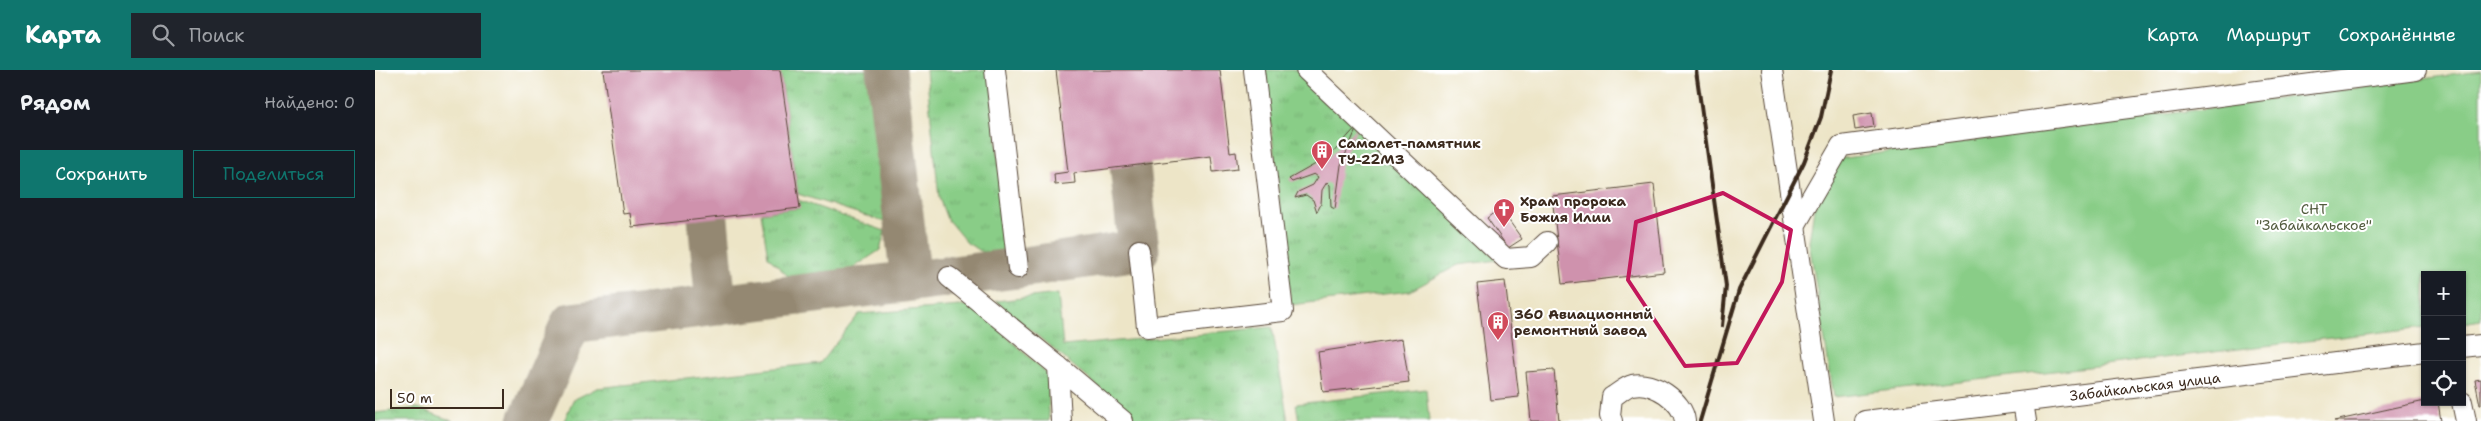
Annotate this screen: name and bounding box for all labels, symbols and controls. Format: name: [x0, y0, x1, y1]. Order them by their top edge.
search box: [131, 13, 481, 58]
text: Карта: [25, 19, 101, 51]
icon: search: [149, 21, 177, 49]
text: Поиск: [189, 23, 244, 48]
text: Карта: [2147, 23, 2198, 47]
text: Маршрут: [2226, 23, 2310, 47]
text: Сохранённые: [2338, 23, 2456, 47]
text: Рядом: [20, 89, 90, 117]
text: Найдено: 0: [264, 92, 355, 113]
place label: Самолет-памятник ТУ-22М3: [1338, 134, 1481, 168]
building icon: Самолет-памятник ТУ-22М3: [1310, 139, 1334, 170]
button: Сохранить: [20, 150, 183, 198]
button: Поделиться: [193, 150, 355, 198]
place label: Храм пророка Божия Илии: [1520, 192, 1627, 226]
church icon: Храм пророка Божия Илии: [1492, 197, 1516, 228]
park label: СНТ "Забайкальское": [2256, 200, 2372, 234]
map controls: [2421, 271, 2466, 406]
button: +: [2421, 271, 2466, 316]
place label: 360 Авиационный ремонтный завод: [1514, 305, 1653, 339]
building icon: 360 Авиационный ремонтный завод: [1486, 310, 1510, 341]
button: −: [2421, 316, 2466, 361]
button: locate: [2421, 361, 2466, 406]
street label: Забайкальская улица: [2068, 368, 2222, 405]
scale bar: [390, 386, 504, 409]
text: 50 m: [397, 389, 432, 407]

